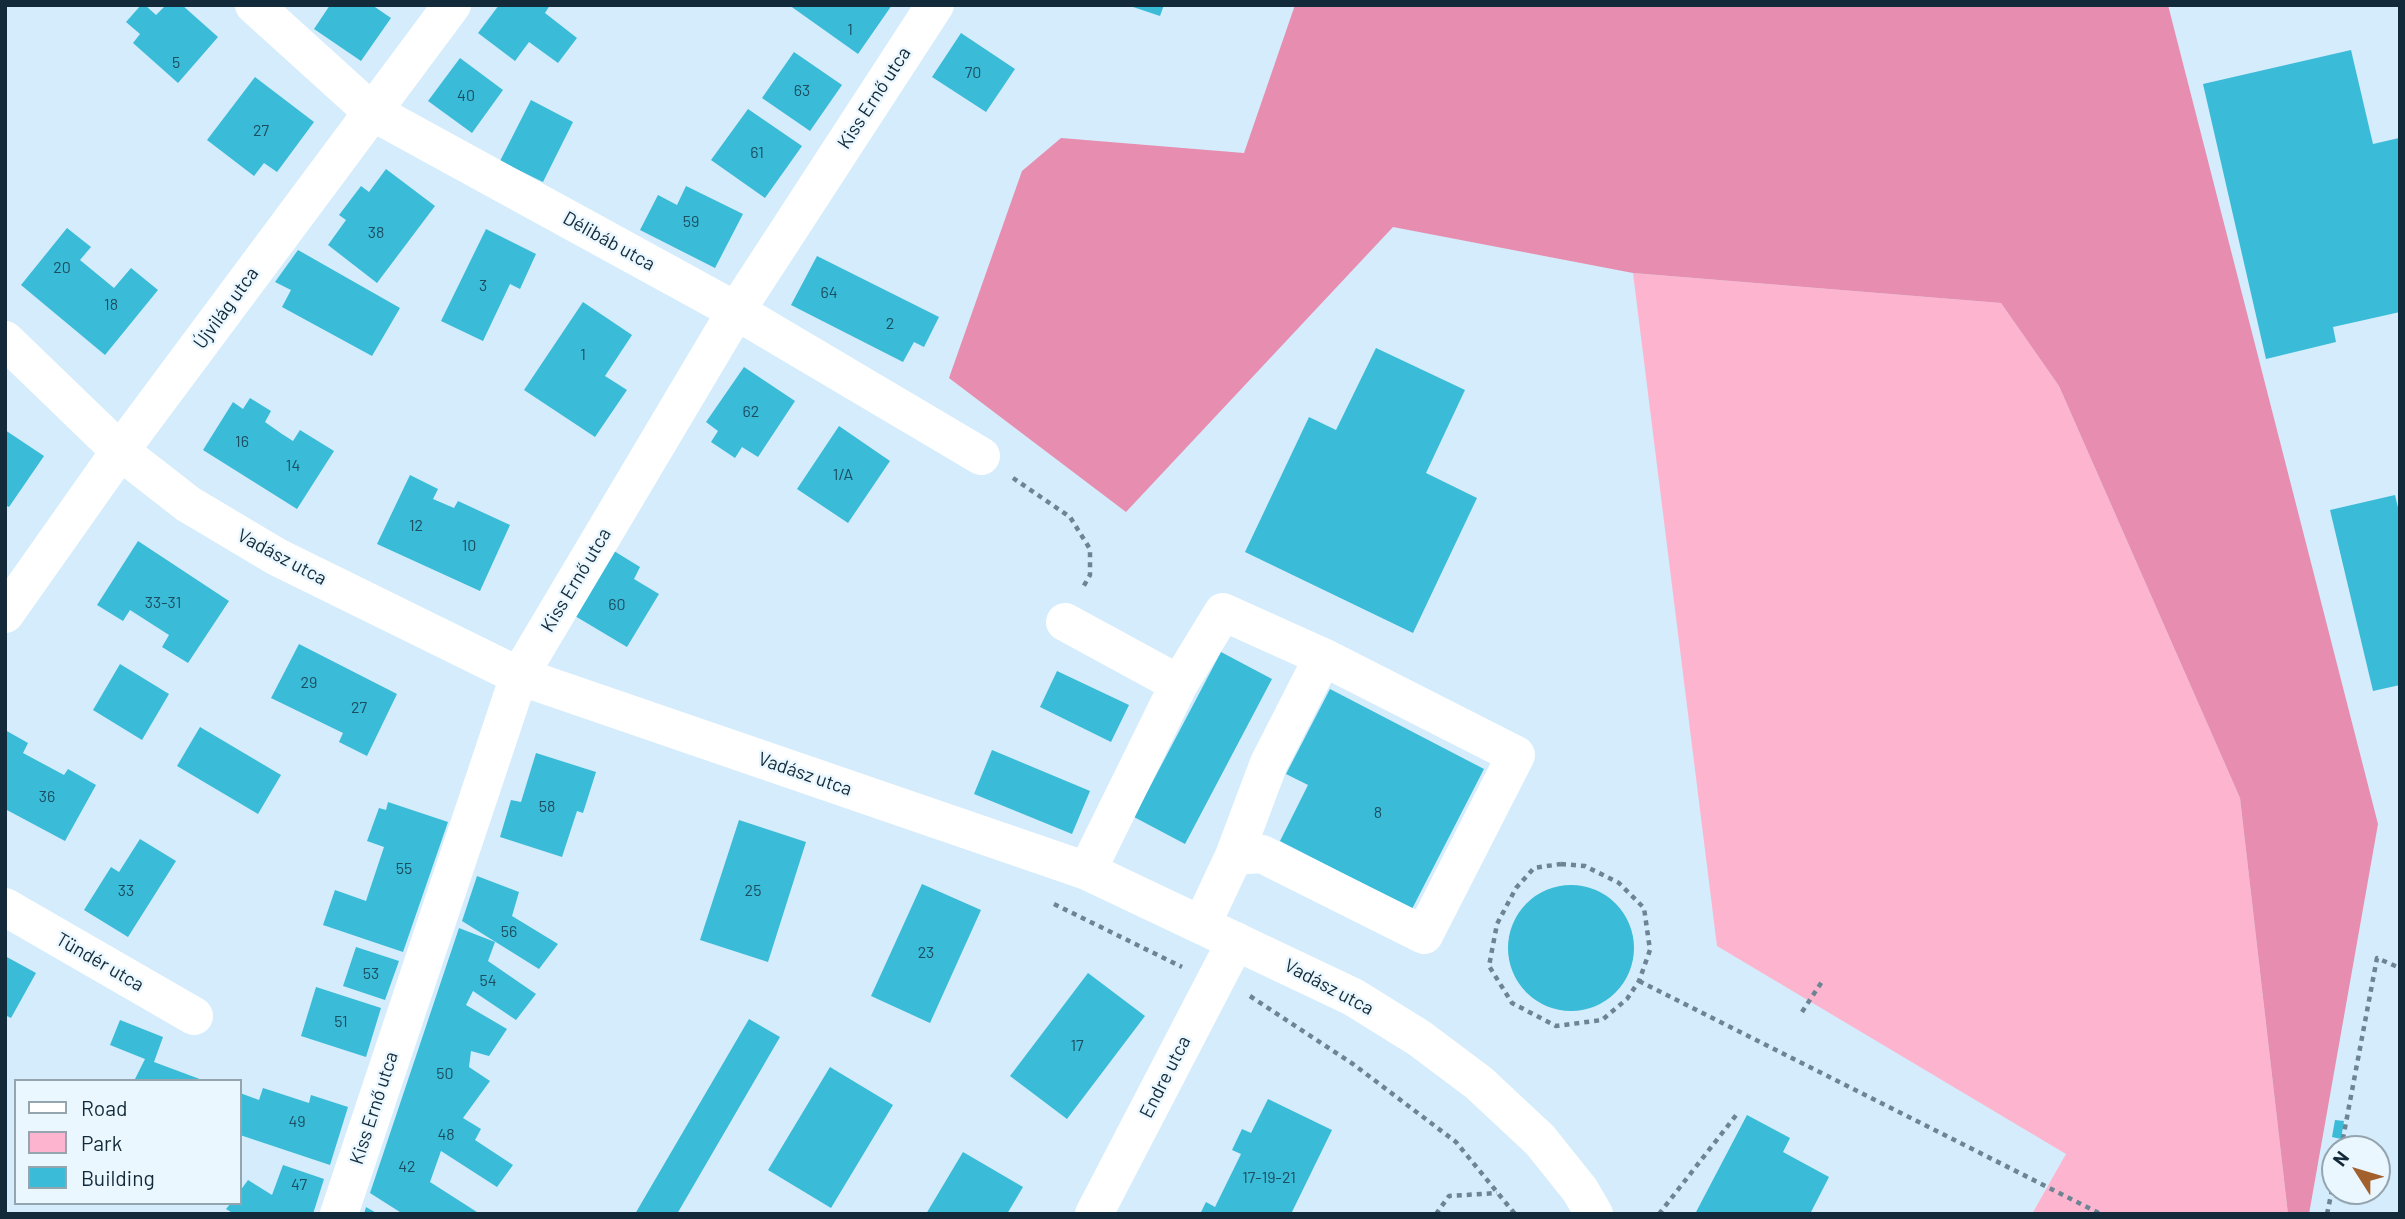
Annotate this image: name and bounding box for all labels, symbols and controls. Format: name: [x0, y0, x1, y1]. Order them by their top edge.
house number: 1: [847, 20, 853, 40]
street label: Kiss Ernő utca: [833, 43, 915, 153]
house number: 5: [172, 53, 180, 73]
house number: 70: [965, 63, 981, 83]
house number: 63: [794, 81, 810, 101]
house number: 40: [457, 86, 475, 106]
house number: 27: [253, 121, 269, 141]
house number: 61: [750, 143, 764, 163]
street label: Délibáb utca: [559, 206, 659, 276]
house number: 59: [683, 212, 699, 232]
house number: 38: [368, 223, 384, 243]
house number: 20: [53, 258, 71, 278]
street label: Újvilág utca: [189, 263, 263, 353]
house number: 3: [479, 276, 487, 296]
house number: 64: [820, 283, 838, 303]
house number: 18: [104, 295, 118, 315]
house number: 2: [886, 314, 894, 334]
house number: 1: [580, 345, 586, 365]
house number: 62: [743, 402, 759, 422]
house number: 16: [235, 432, 249, 452]
house number: 14: [286, 456, 300, 476]
house number: 1/A: [833, 465, 853, 485]
house number: 12: [409, 516, 423, 536]
street label: Vadász utca: [233, 524, 331, 590]
street label: Kiss Ernő utca: [536, 524, 616, 636]
house number: 10: [462, 536, 476, 556]
house number: 33-31: [145, 593, 181, 613]
house number: 60: [608, 595, 626, 615]
house number: 29: [301, 673, 317, 693]
house number: 27: [351, 698, 367, 718]
street label: Vadász utca: [755, 747, 855, 801]
house number: 36: [39, 787, 55, 807]
house number: 58: [539, 797, 555, 817]
house number: 8: [1374, 803, 1382, 823]
house number: 55: [396, 859, 412, 879]
house number: 33: [118, 881, 134, 901]
house number: 25: [745, 881, 761, 901]
house number: 56: [501, 922, 517, 942]
street label: Tündér utca: [52, 928, 148, 996]
house number: 23: [918, 943, 934, 963]
street label: Vadász utca: [1280, 954, 1378, 1020]
house number: 53: [363, 964, 379, 984]
house number: 54: [479, 971, 497, 991]
house number: 51: [334, 1012, 348, 1032]
street label: Endre utca: [1135, 1032, 1195, 1122]
house number: 17: [1070, 1036, 1084, 1056]
street label: Kiss Ernő utca: [345, 1049, 403, 1167]
house number: 50: [436, 1064, 454, 1084]
legend: [14, 1079, 242, 1205]
text: Road: [81, 1095, 127, 1120]
house number: 49: [288, 1112, 306, 1132]
house number: 48: [437, 1125, 455, 1145]
text: Park: [81, 1130, 122, 1155]
north arrow: [2321, 1135, 2391, 1205]
text: N: [2327, 1146, 2353, 1170]
house number: 42: [398, 1157, 416, 1177]
text: Building: [81, 1165, 155, 1190]
house number: 17-19-21: [1242, 1168, 1296, 1188]
house number: 47: [291, 1175, 307, 1195]

